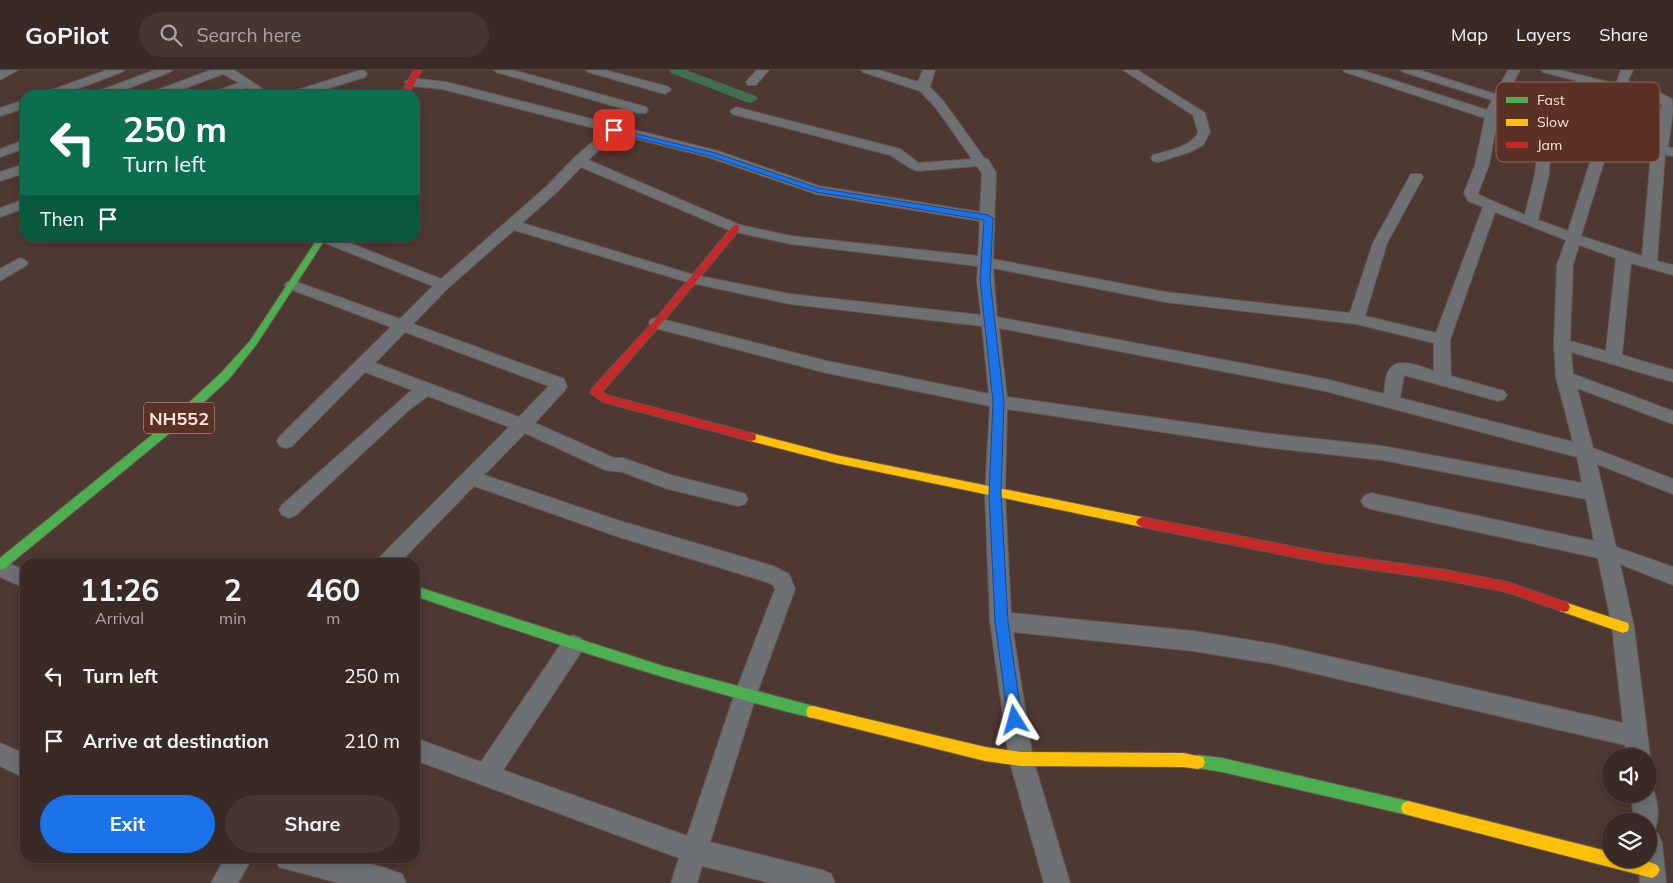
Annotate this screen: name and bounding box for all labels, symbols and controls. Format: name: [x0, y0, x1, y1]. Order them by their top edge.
search box: [139, 12, 489, 57]
text: GoPilot: [25, 20, 109, 50]
icon: search: [157, 21, 185, 49]
text: Search here: [197, 23, 301, 47]
text: Map: [1451, 23, 1488, 46]
text: Layers: [1516, 23, 1571, 46]
text: Share: [1599, 23, 1648, 46]
legend: [1496, 82, 1660, 162]
text: Fast: [1537, 91, 1565, 109]
text: 250 m: [123, 107, 227, 151]
pin: [593, 109, 635, 151]
icon: left: [40, 110, 105, 175]
text: Slow: [1537, 113, 1569, 131]
icon: arrive: [600, 116, 628, 144]
text: Jam: [1537, 136, 1562, 154]
text: Turn left: [123, 150, 206, 178]
icon: arrive: [94, 205, 122, 233]
text: Then: [40, 207, 84, 231]
road number: NH552: [144, 402, 214, 433]
text: 11:26: [80, 571, 159, 609]
text: 2: [224, 571, 242, 609]
text: 460: [306, 571, 360, 609]
text: Arrival: [95, 608, 144, 628]
text: min: [219, 608, 246, 628]
text: m: [326, 608, 340, 628]
icon: left: [40, 662, 68, 690]
text: Turn left: [83, 664, 158, 688]
text: 250 m: [344, 664, 400, 688]
position arrow: [988, 693, 1040, 745]
icon: arrive: [40, 727, 68, 755]
text: Arrive at destination: [83, 729, 269, 753]
text: 210 m: [344, 729, 400, 753]
map controls: [1602, 748, 1657, 868]
button: sound: [1602, 748, 1657, 803]
button: Exit: [40, 795, 215, 853]
button: Share: [225, 795, 400, 853]
button: layers: [1602, 813, 1657, 868]

